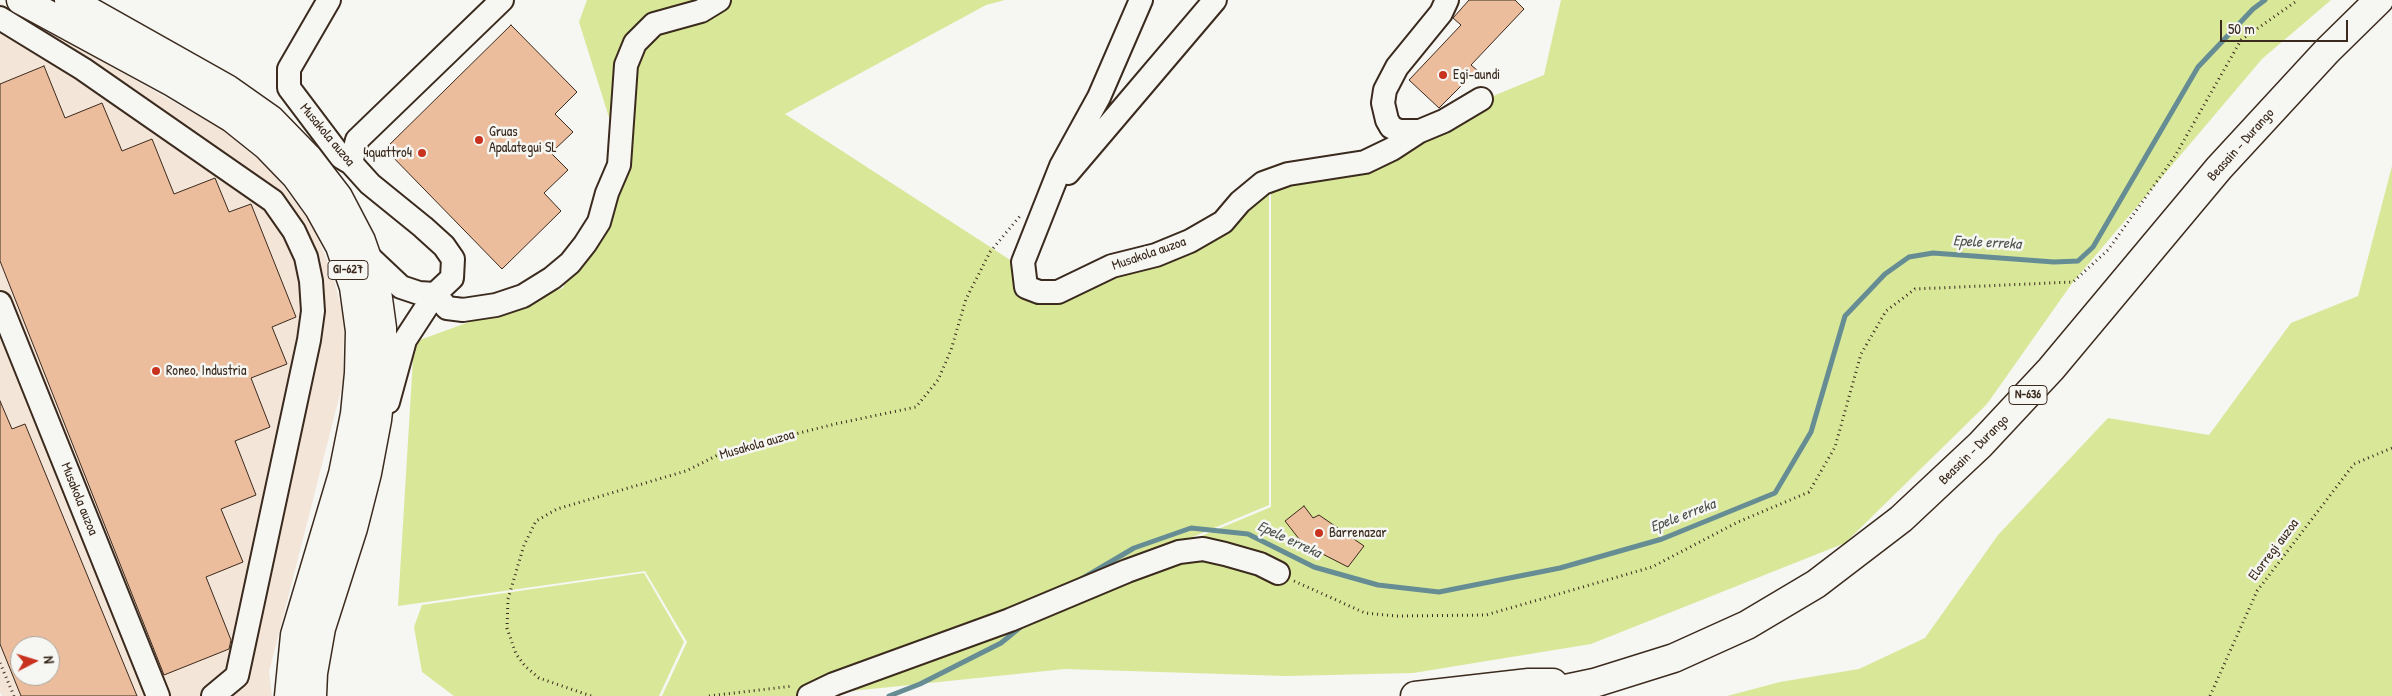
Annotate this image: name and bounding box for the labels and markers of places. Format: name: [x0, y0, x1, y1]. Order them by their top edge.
place label: Egi-aundi: [1453, 67, 1500, 83]
marker: Egi-aundi: [1437, 69, 1449, 81]
place label: Gruas Apalategui SL: [489, 124, 557, 156]
marker: Gruas Apalategui SL: [473, 134, 485, 146]
place label: 4quattro4: [363, 145, 412, 161]
marker: 4quattro4: [416, 147, 428, 159]
place label: Roneo, Industria: [166, 363, 246, 379]
marker: Roneo, Industria: [150, 365, 162, 377]
place label: Barrenazar: [1329, 525, 1387, 541]
marker: Barrenazar: [1313, 527, 1325, 539]

